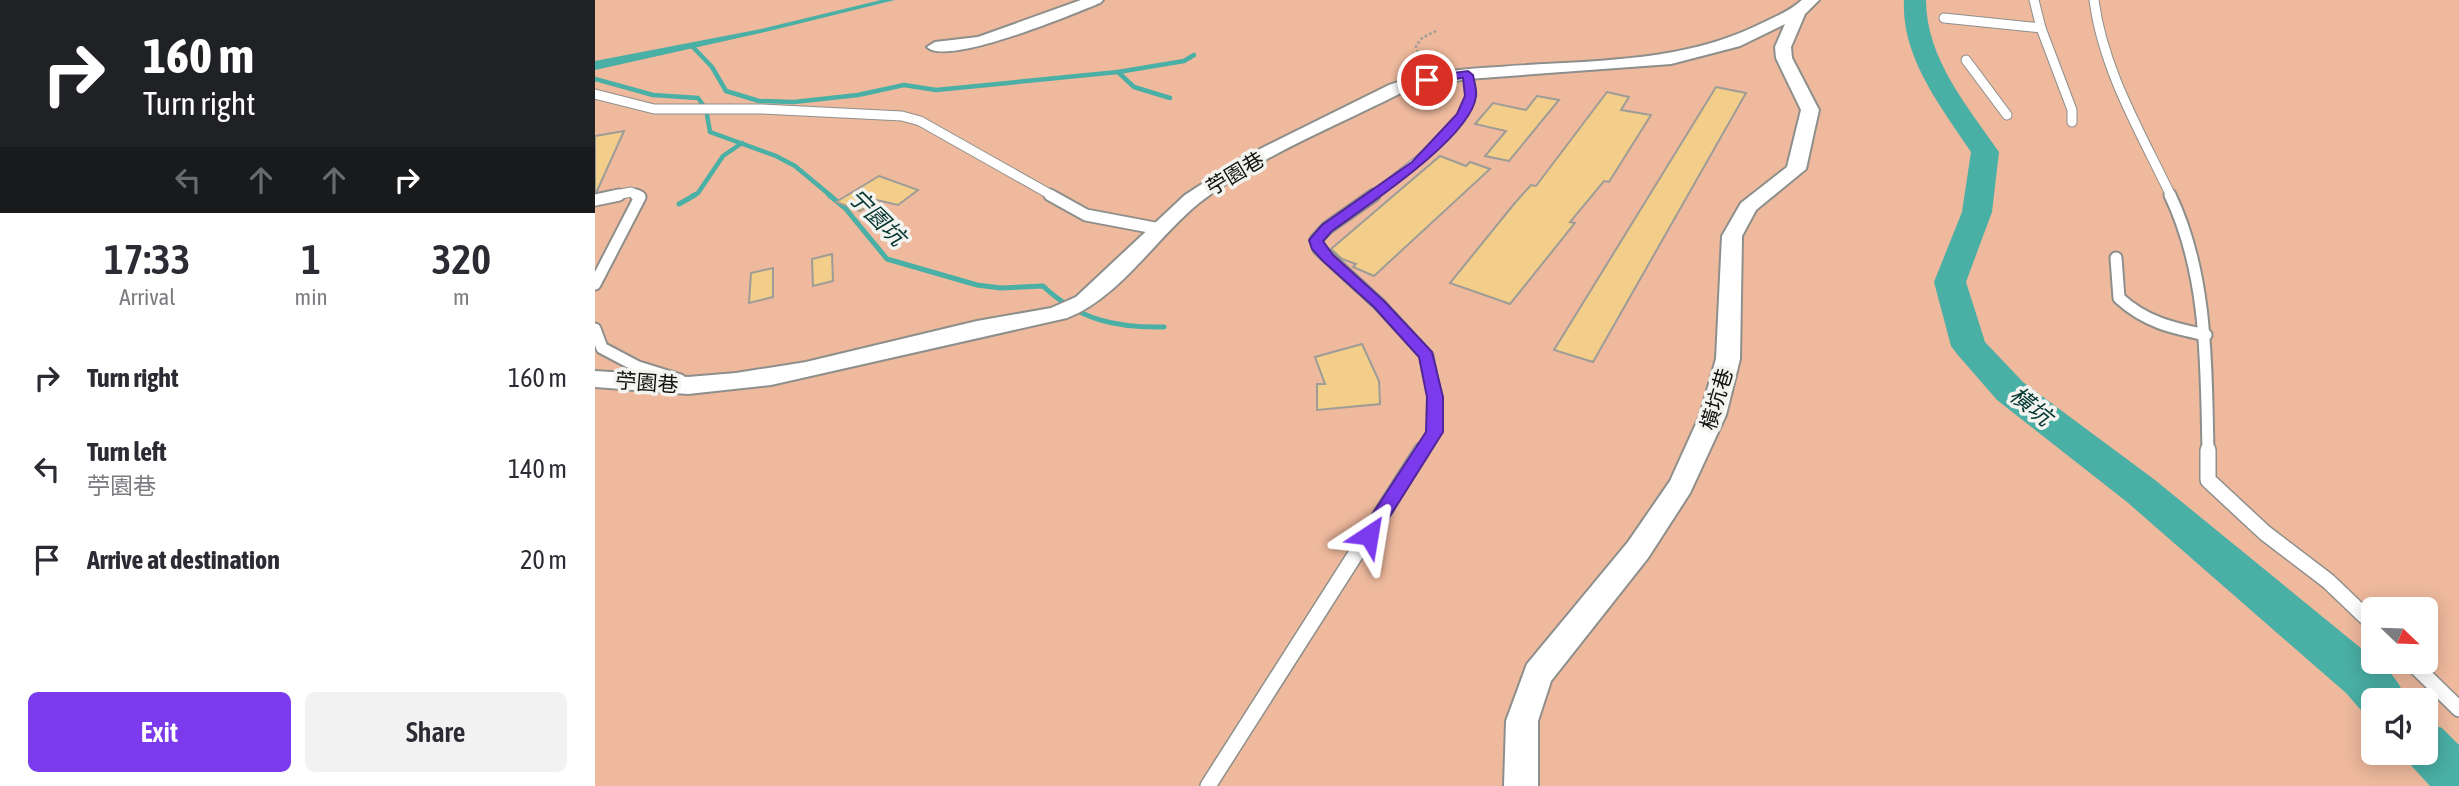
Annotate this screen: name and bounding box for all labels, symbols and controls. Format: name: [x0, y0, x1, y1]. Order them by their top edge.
text: 160 m: [143, 27, 254, 83]
icon: right: [28, 28, 119, 119]
pin: [1397, 50, 1457, 110]
icon: arrive: [1408, 61, 1446, 99]
text: Turn right: [143, 85, 256, 122]
street label: 苧園巷: [1202, 146, 1268, 200]
icon: left: [169, 161, 207, 199]
icon: ahead: [242, 161, 280, 199]
icon: ahead: [315, 161, 353, 199]
icon: right: [388, 161, 426, 199]
water label: 宁園坑: [843, 183, 913, 253]
text: 17:33: [104, 235, 191, 283]
text: 1: [301, 235, 321, 283]
text: 320: [432, 235, 491, 283]
text: Arrival: [119, 284, 175, 310]
text: min: [295, 284, 328, 310]
text: m: [453, 284, 470, 310]
icon: right: [28, 359, 66, 397]
text: Turn right: [87, 363, 178, 393]
text: 160 m: [508, 363, 567, 393]
street label: 橫坑巷: [1695, 365, 1737, 433]
street label: 苧園巷: [615, 368, 679, 396]
water label: 橫坑: [2005, 381, 2059, 432]
text: Turn left: [87, 437, 167, 467]
icon: left: [28, 450, 66, 488]
text: 140 m: [508, 454, 567, 484]
text: 苧園巷: [87, 473, 156, 499]
position arrow: [1332, 498, 1406, 572]
icon: arrive: [28, 541, 66, 579]
text: Arrive at destination: [87, 545, 280, 575]
text: 20 m: [520, 545, 567, 575]
north arrow: [2361, 597, 2438, 674]
map controls: [2361, 597, 2438, 765]
button: sound: [2361, 688, 2438, 765]
button: Exit: [28, 692, 291, 772]
button: Share: [305, 692, 567, 772]

